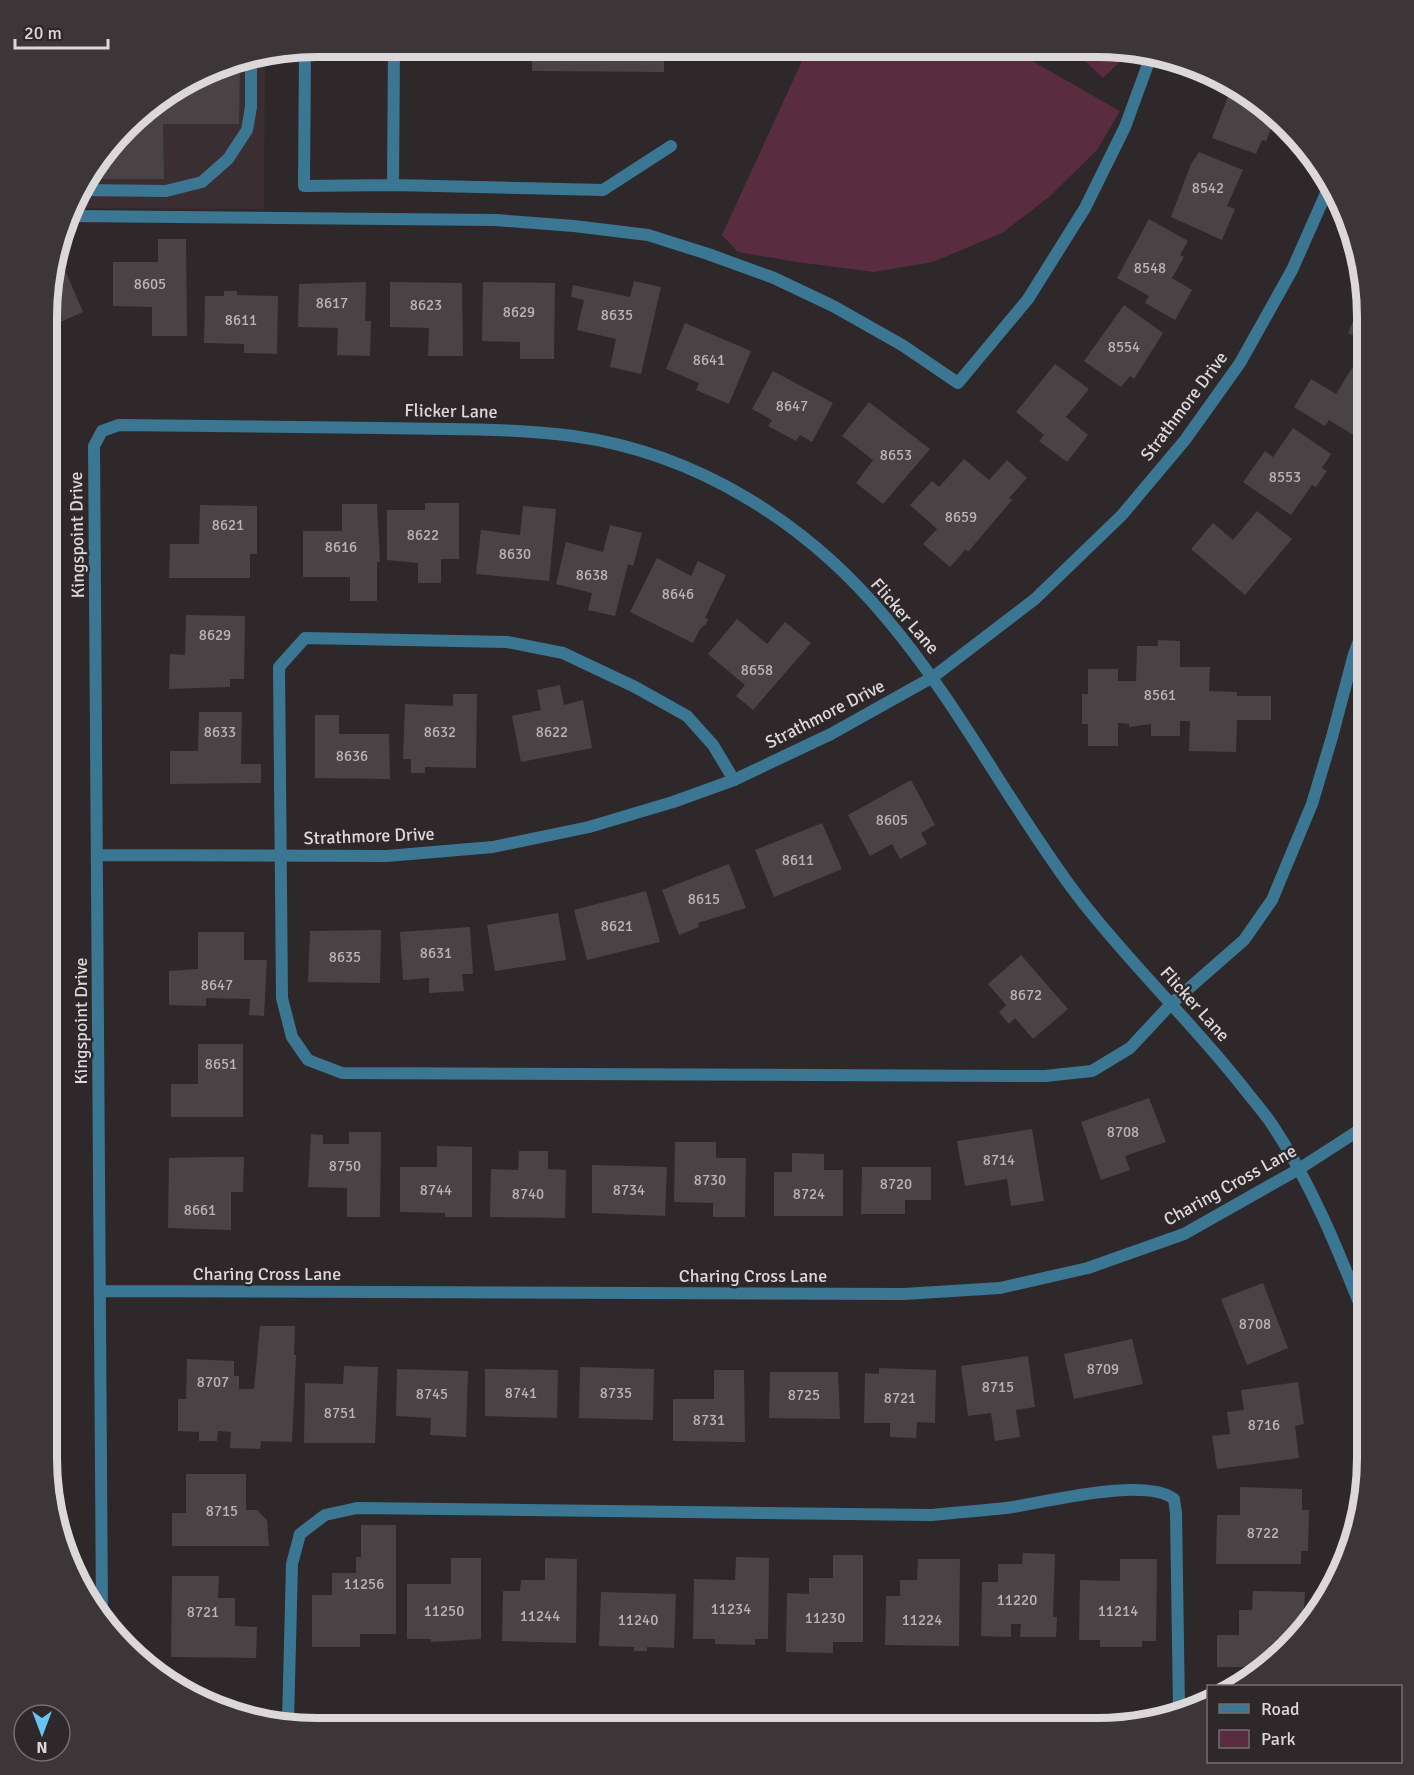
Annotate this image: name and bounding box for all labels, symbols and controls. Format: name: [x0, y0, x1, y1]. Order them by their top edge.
scale bar: [15, 12, 108, 50]
text: 20 m: [24, 22, 62, 44]
house number: 8542: [1192, 179, 1224, 197]
house number: 8548: [1134, 259, 1166, 277]
house number: 8605: [134, 275, 166, 293]
house number: 8617: [316, 294, 348, 312]
house number: 8623: [410, 296, 442, 314]
house number: 8629: [503, 303, 535, 321]
house number: 8635: [601, 306, 633, 324]
house number: 8611: [225, 311, 257, 329]
house number: 8554: [1108, 338, 1140, 356]
street label: Strathmore Drive: [1136, 347, 1232, 465]
house number: 8641: [693, 351, 725, 369]
house number: 8647: [776, 397, 808, 415]
street label: Flicker Lane: [404, 399, 498, 423]
house number: 8653: [880, 446, 912, 464]
house number: 8553: [1269, 468, 1301, 486]
street label: Kingspoint Drive: [65, 471, 89, 599]
house number: 8659: [945, 508, 977, 526]
house number: 8621: [212, 516, 244, 534]
house number: 8622: [407, 526, 439, 544]
house number: 8616: [325, 538, 357, 556]
house number: 8630: [499, 545, 531, 563]
house number: 8638: [576, 566, 608, 584]
street label: Flicker Lane: [866, 574, 944, 658]
house number: 8646: [662, 585, 694, 603]
house number: 8629: [199, 626, 231, 644]
house number: 8658: [741, 661, 773, 679]
street label: Strathmore Drive: [762, 674, 888, 754]
house number: 8561: [1144, 686, 1176, 704]
house number: 8633: [204, 723, 236, 741]
house number: 8632: [424, 723, 456, 741]
house number: 8622: [536, 723, 568, 741]
house number: 8636: [336, 747, 368, 765]
house number: 8605: [876, 811, 908, 829]
street label: Strathmore Drive: [303, 823, 435, 849]
house number: 8611: [782, 851, 814, 869]
house number: 8615: [688, 890, 720, 908]
house number: 8621: [601, 917, 633, 935]
house number: 8631: [420, 944, 452, 962]
house number: 8635: [329, 948, 361, 966]
street label: Kingspoint Drive: [70, 958, 92, 1084]
street label: Flicker Lane: [1156, 962, 1234, 1046]
house number: 8647: [201, 976, 233, 994]
house number: 8672: [1010, 986, 1042, 1004]
house number: 8651: [205, 1055, 237, 1073]
house number: 8708: [1107, 1123, 1139, 1141]
street label: Charing Cross Lane: [1160, 1139, 1300, 1231]
house number: 8714: [983, 1151, 1015, 1169]
house number: 8750: [329, 1157, 361, 1175]
house number: 8730: [694, 1171, 726, 1189]
house number: 8720: [880, 1175, 912, 1193]
house number: 8744: [420, 1181, 452, 1199]
house number: 8734: [613, 1181, 645, 1199]
house number: 8740: [512, 1185, 544, 1203]
house number: 8724: [793, 1185, 825, 1203]
house number: 8661: [184, 1201, 216, 1219]
street label: Charing Cross Lane: [193, 1263, 341, 1285]
street label: Charing Cross Lane: [679, 1265, 827, 1287]
house number: 8708: [1239, 1315, 1271, 1333]
house number: 8709: [1087, 1360, 1119, 1378]
house number: 8707: [197, 1373, 229, 1391]
house number: 8715: [982, 1378, 1014, 1396]
house number: 8741: [505, 1384, 537, 1402]
house number: 8735: [600, 1384, 632, 1402]
house number: 8745: [416, 1385, 448, 1403]
house number: 8725: [788, 1386, 820, 1404]
house number: 8721: [884, 1389, 916, 1407]
house number: 8751: [324, 1404, 356, 1422]
house number: 8731: [693, 1411, 725, 1429]
house number: 8716: [1248, 1416, 1280, 1434]
house number: 8715: [206, 1502, 238, 1520]
house number: 8722: [1247, 1524, 1279, 1542]
house number: 11256: [344, 1575, 384, 1593]
house number: 11220: [997, 1591, 1037, 1609]
house number: 11234: [711, 1600, 751, 1618]
house number: 11250: [424, 1602, 464, 1620]
house number: 11214: [1098, 1602, 1138, 1620]
house number: 8721: [187, 1603, 219, 1621]
house number: 11244: [520, 1607, 560, 1625]
house number: 11230: [805, 1609, 845, 1627]
house number: 11240: [618, 1611, 658, 1629]
house number: 11224: [902, 1611, 942, 1629]
legend: [1207, 1685, 1402, 1763]
text: Road: [1261, 1698, 1300, 1720]
north arrow: [12, 1703, 72, 1763]
text: Park: [1261, 1728, 1296, 1750]
text: N: [36, 1737, 48, 1757]

